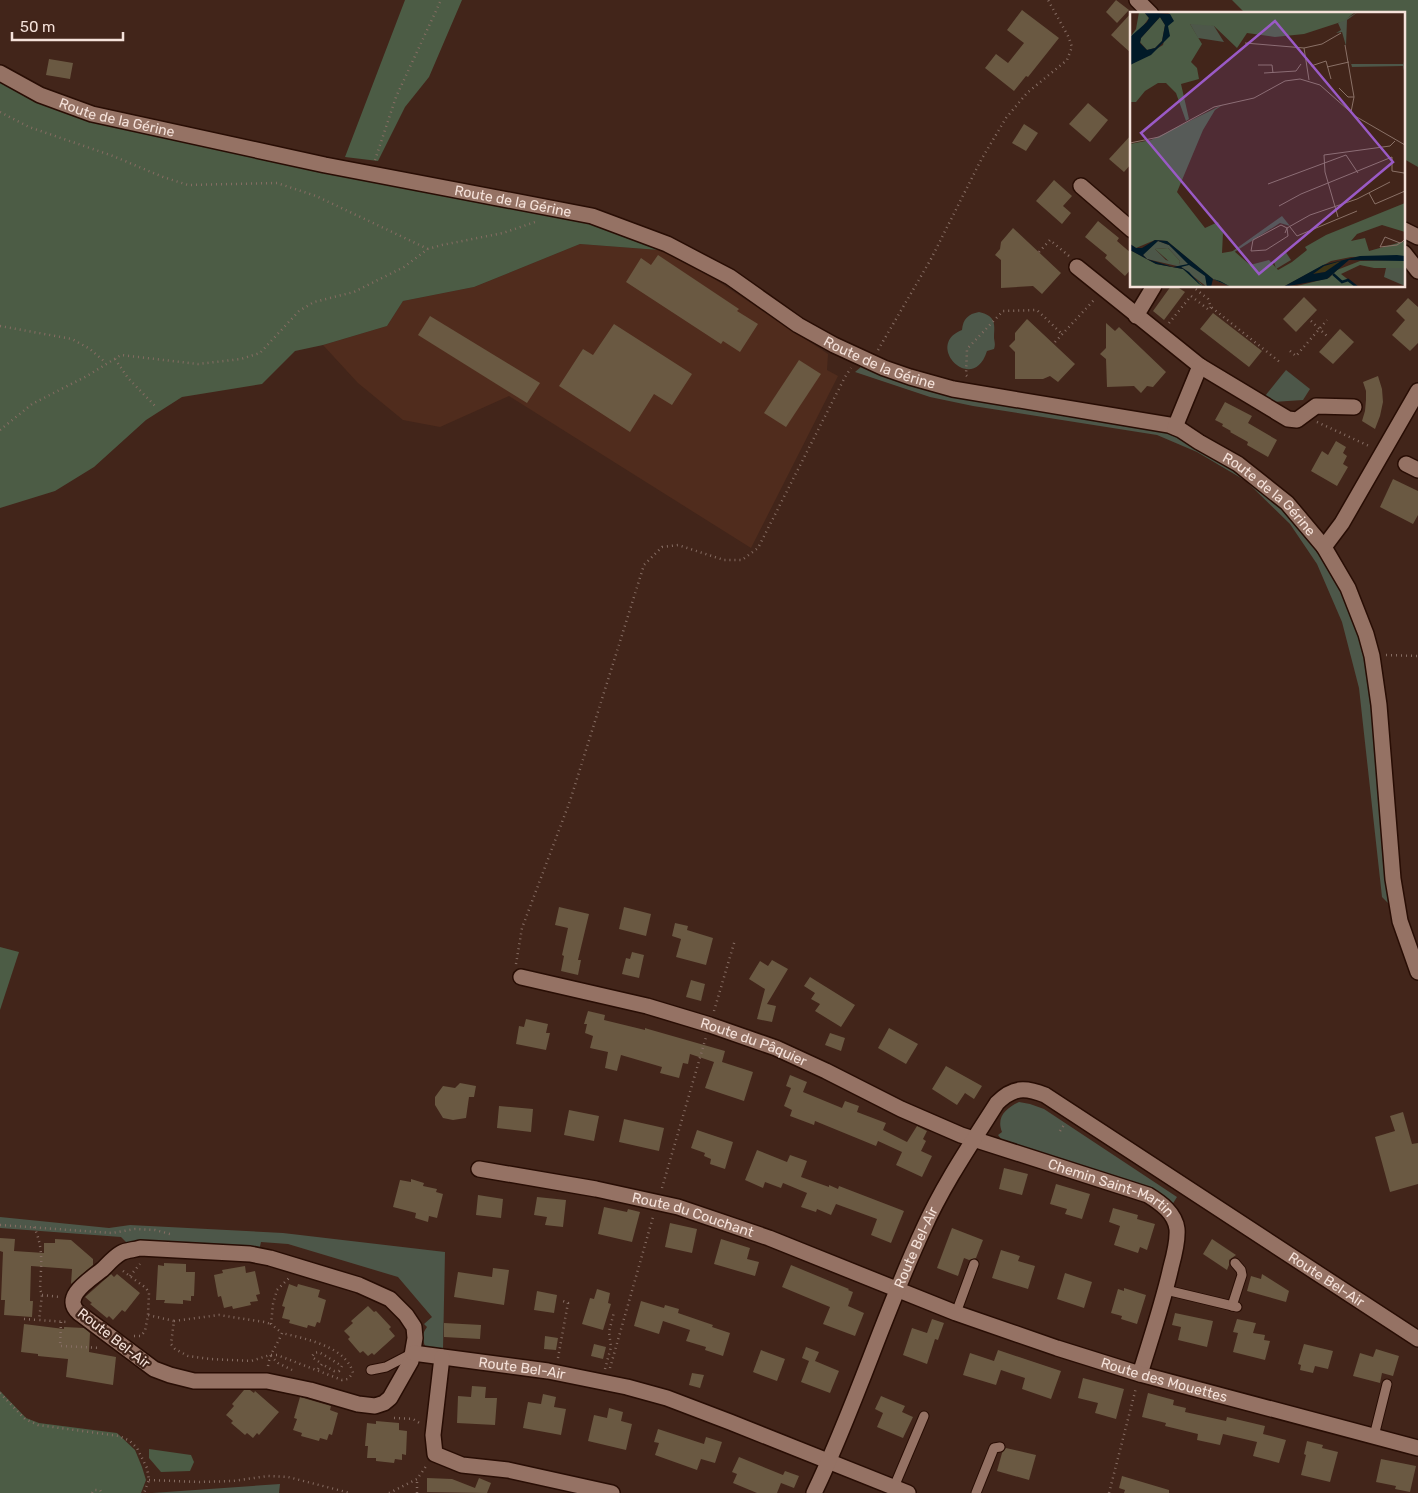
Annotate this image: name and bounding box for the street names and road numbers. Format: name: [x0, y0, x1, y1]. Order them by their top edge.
street label: Route de la Gérine: [57, 95, 176, 141]
street label: Route de la Gérine: [453, 182, 573, 221]
street label: Route de la Gérine: [821, 333, 937, 393]
street label: Route de la Gérine: [1220, 449, 1319, 540]
street label: Route du Pâquier: [698, 1015, 810, 1070]
street label: Chemin Saint-Martin: [1046, 1155, 1178, 1220]
street label: Route du Couchant: [630, 1189, 756, 1241]
street label: Route Bel-Air: [891, 1203, 942, 1291]
street label: Route Bel-Air: [1285, 1249, 1368, 1311]
street label: Route Bel-Air: [74, 1305, 154, 1372]
street label: Route Bel-Air: [477, 1354, 567, 1383]
street label: Route des Mouettes: [1099, 1354, 1229, 1406]

